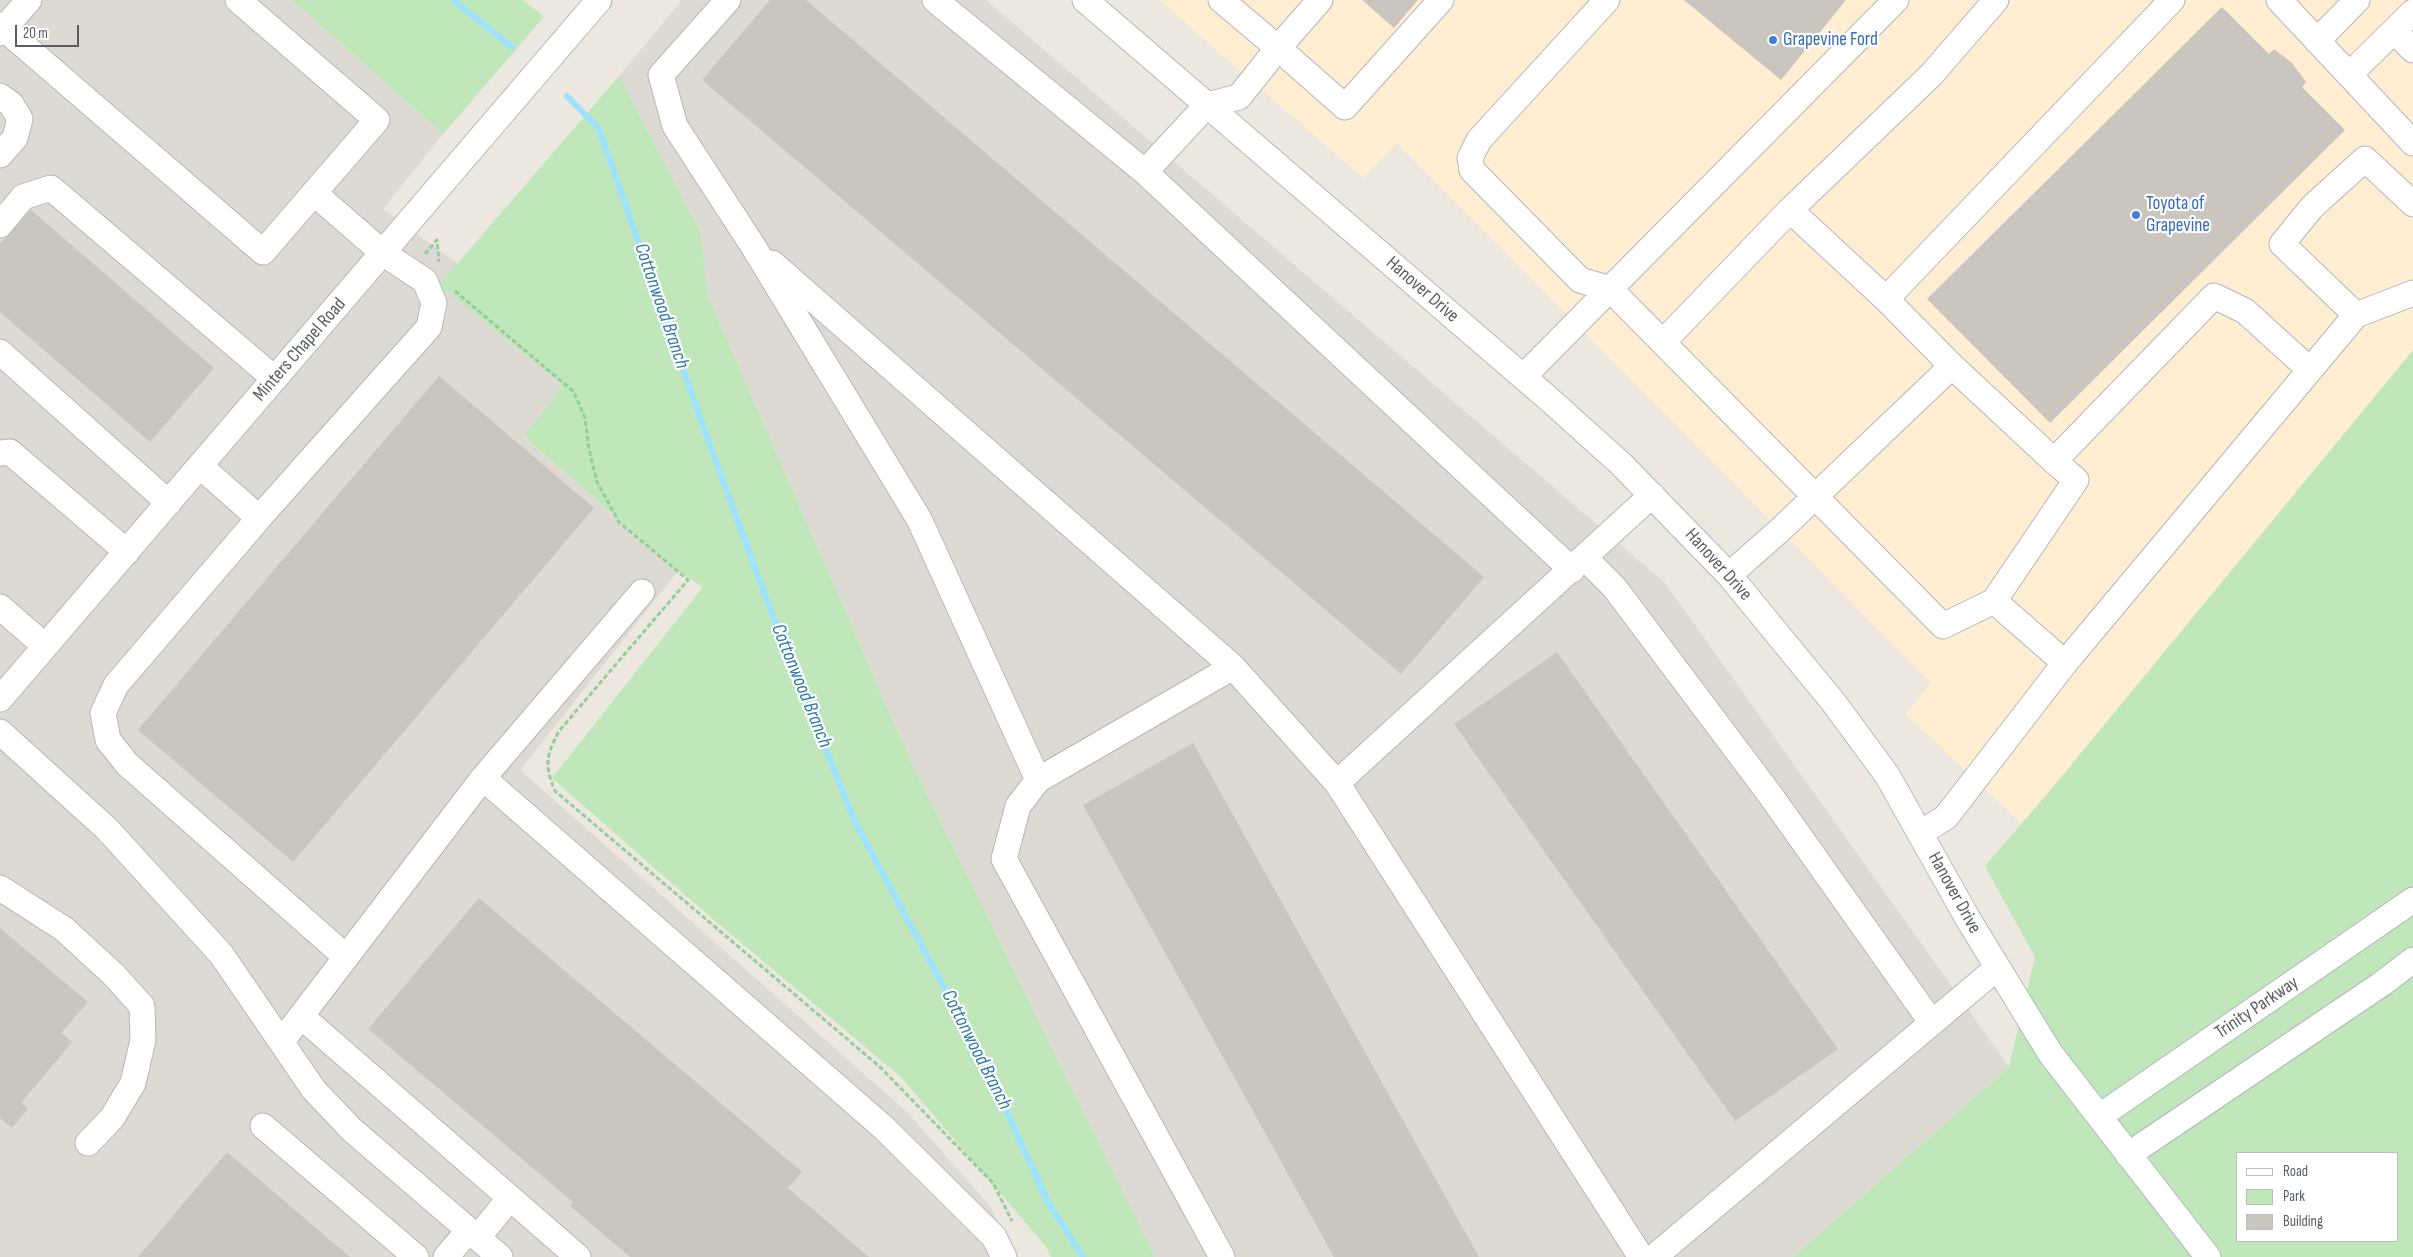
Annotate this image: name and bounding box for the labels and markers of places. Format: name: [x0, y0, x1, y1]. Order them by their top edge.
place label: Grapevine Ford: [1783, 29, 1878, 51]
marker: Grapevine Ford: [1767, 34, 1779, 46]
place label: Toyota of Grapevine: [2146, 193, 2210, 237]
marker: Toyota of Grapevine: [2130, 209, 2142, 221]

